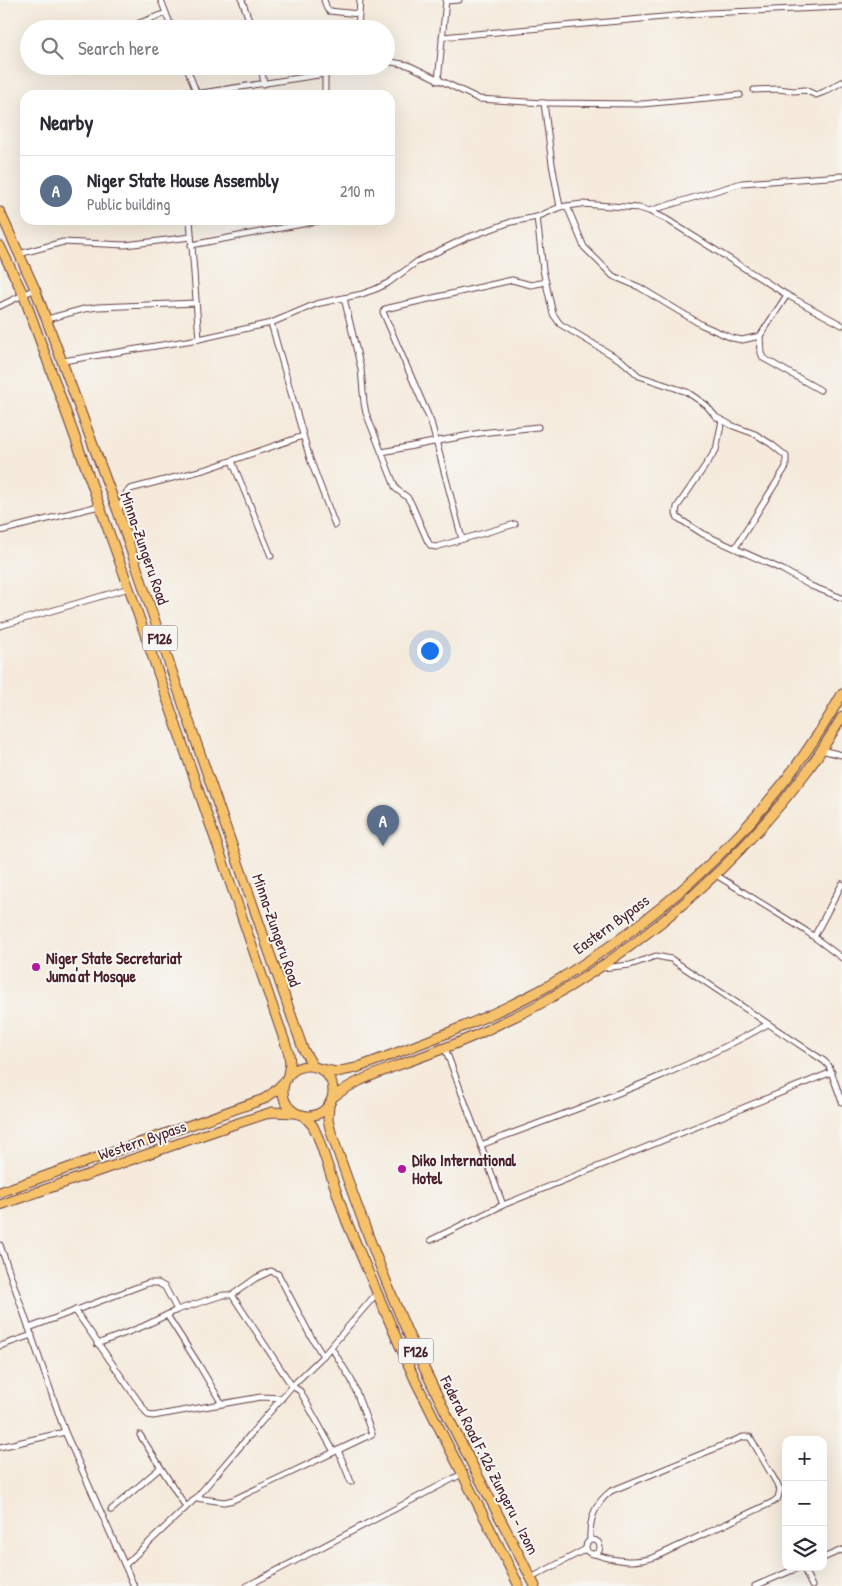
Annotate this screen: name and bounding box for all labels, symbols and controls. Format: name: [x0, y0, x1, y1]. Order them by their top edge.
search box: [20, 20, 395, 75]
icon: search: [38, 34, 66, 62]
text: Search here: [78, 35, 159, 61]
text: Nearby: [40, 108, 93, 137]
text: Niger State House Assembly: [87, 167, 279, 193]
text: A: [52, 180, 60, 202]
text: 210 m: [340, 180, 375, 202]
text: Public building: [87, 193, 170, 215]
street label: Minna-Zungeru Road: [115, 489, 175, 607]
road number: F126: [142, 626, 178, 650]
your location: [417, 638, 443, 664]
pin: A: [367, 805, 399, 846]
street label: Minna-Zungeru Road: [247, 871, 307, 989]
street label: Eastern Bypass: [569, 889, 653, 959]
place label: Niger State Secretariat Juma'at Mosque: [46, 947, 182, 988]
marker: Niger State Secretariat Juma'at Mosque: [30, 961, 42, 973]
street label: Western Bypass: [95, 1115, 189, 1165]
place label: Diko International Hotel: [412, 1149, 517, 1189]
marker: Diko International Hotel: [396, 1163, 408, 1175]
road number: F126: [398, 1338, 434, 1364]
street label: Federal Road F.126 Zungeru - Izom: [435, 1371, 545, 1558]
map controls: [782, 1436, 827, 1571]
button: +: [782, 1436, 827, 1481]
button: −: [782, 1481, 827, 1526]
button: layers: [782, 1526, 827, 1571]

